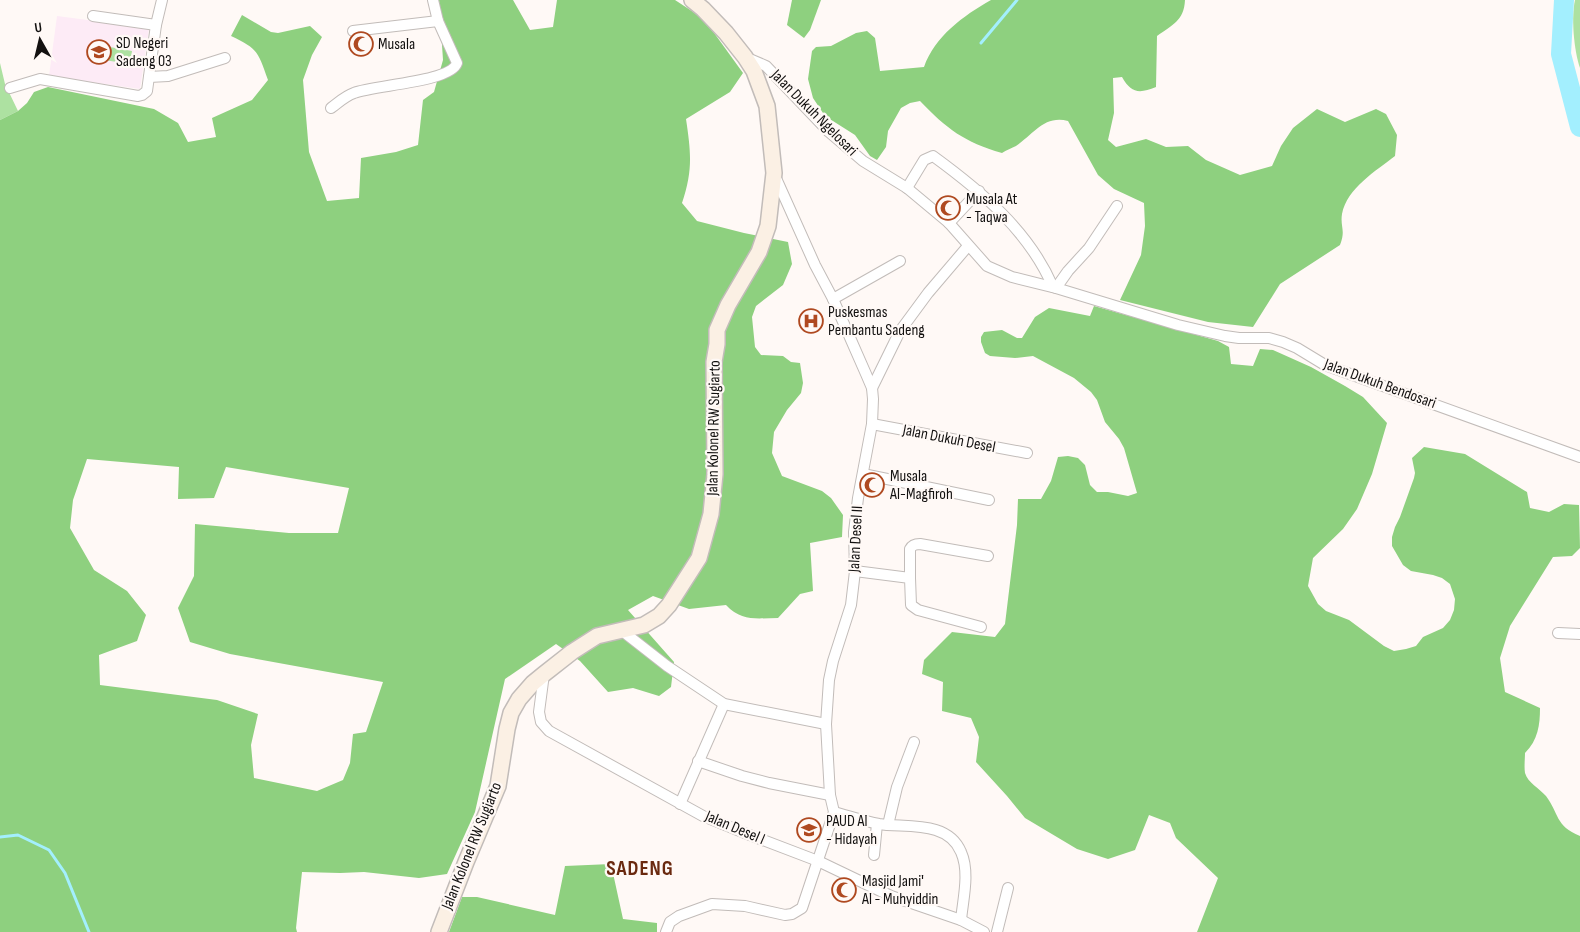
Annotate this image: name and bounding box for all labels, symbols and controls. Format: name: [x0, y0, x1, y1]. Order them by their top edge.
north arrow: [15, 15, 65, 65]
text: U: [33, 19, 43, 37]
mosque icon: Musala: [348, 31, 374, 57]
place label: SD Negeri Sadeng 03: [116, 34, 172, 71]
place label: Musala: [378, 35, 415, 54]
school or university icon: SD Negeri Sadeng 03: [86, 39, 112, 65]
street label: Jalan Dukuh Ngelosari: [766, 65, 861, 160]
place label: Musala At - Taqwa: [966, 190, 1018, 227]
mosque icon: Musala At - Taqwa: [935, 195, 961, 221]
place label: Puskesmas Pembantu Sadeng: [828, 303, 925, 340]
hospital icon: Puskesmas Pembantu Sadeng: [798, 308, 824, 334]
street label: Jalan Dukuh Bendosari: [1320, 355, 1439, 413]
street label: Jalan Kolonel RW Sugiarto: [703, 360, 725, 497]
street label: Jalan Dukuh Desel: [900, 420, 997, 457]
place label: Musala Al-Magfiroh: [889, 467, 953, 504]
mosque icon: Musala Al-Magfiroh: [859, 472, 885, 498]
street label: Jalan Desel II: [845, 505, 867, 574]
street label: Jalan Kolonel RW Sugiarto: [437, 780, 506, 913]
street label: Jalan Desel I: [701, 807, 768, 849]
place label: PAUD Al - Hidayah: [826, 812, 877, 849]
school or university icon: PAUD Al - Hidayah: [796, 817, 822, 843]
district label: SADENG: [606, 856, 674, 881]
place label: Masjid Jami' Al - Muhyiddin: [861, 872, 938, 909]
mosque icon: Masjid Jami' Al - Muhyiddin: [831, 877, 857, 903]

